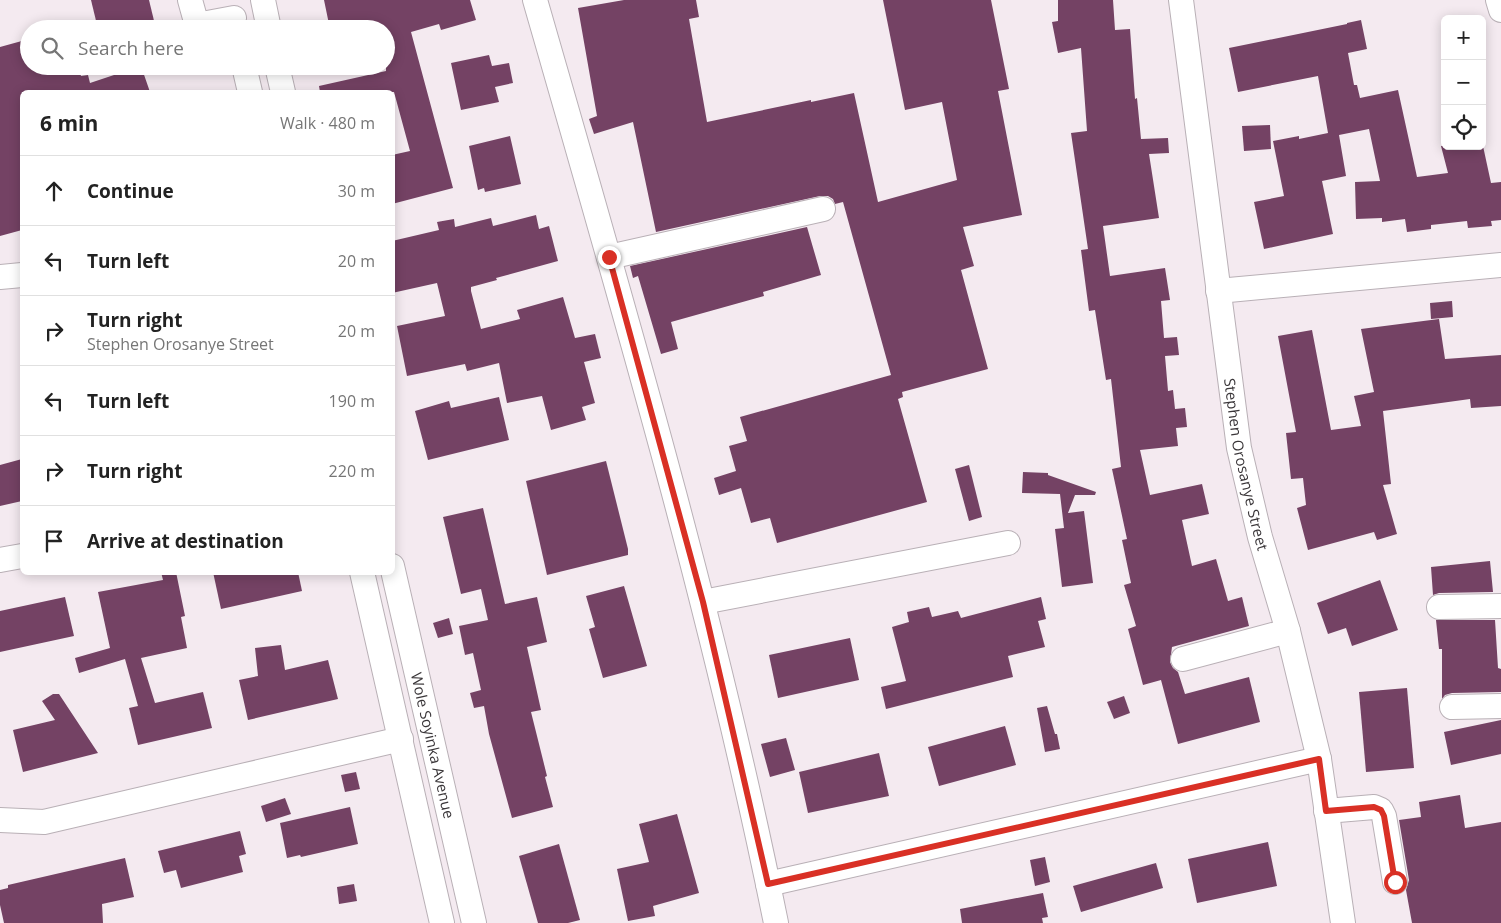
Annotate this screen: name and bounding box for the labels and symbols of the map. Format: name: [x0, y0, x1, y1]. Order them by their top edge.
route end: [598, 246, 621, 269]
street label: Stephen Orosanye Street: [1220, 377, 1273, 553]
street label: Wole Soyinka Avenue: [407, 670, 460, 820]
route start: [1384, 871, 1407, 894]

